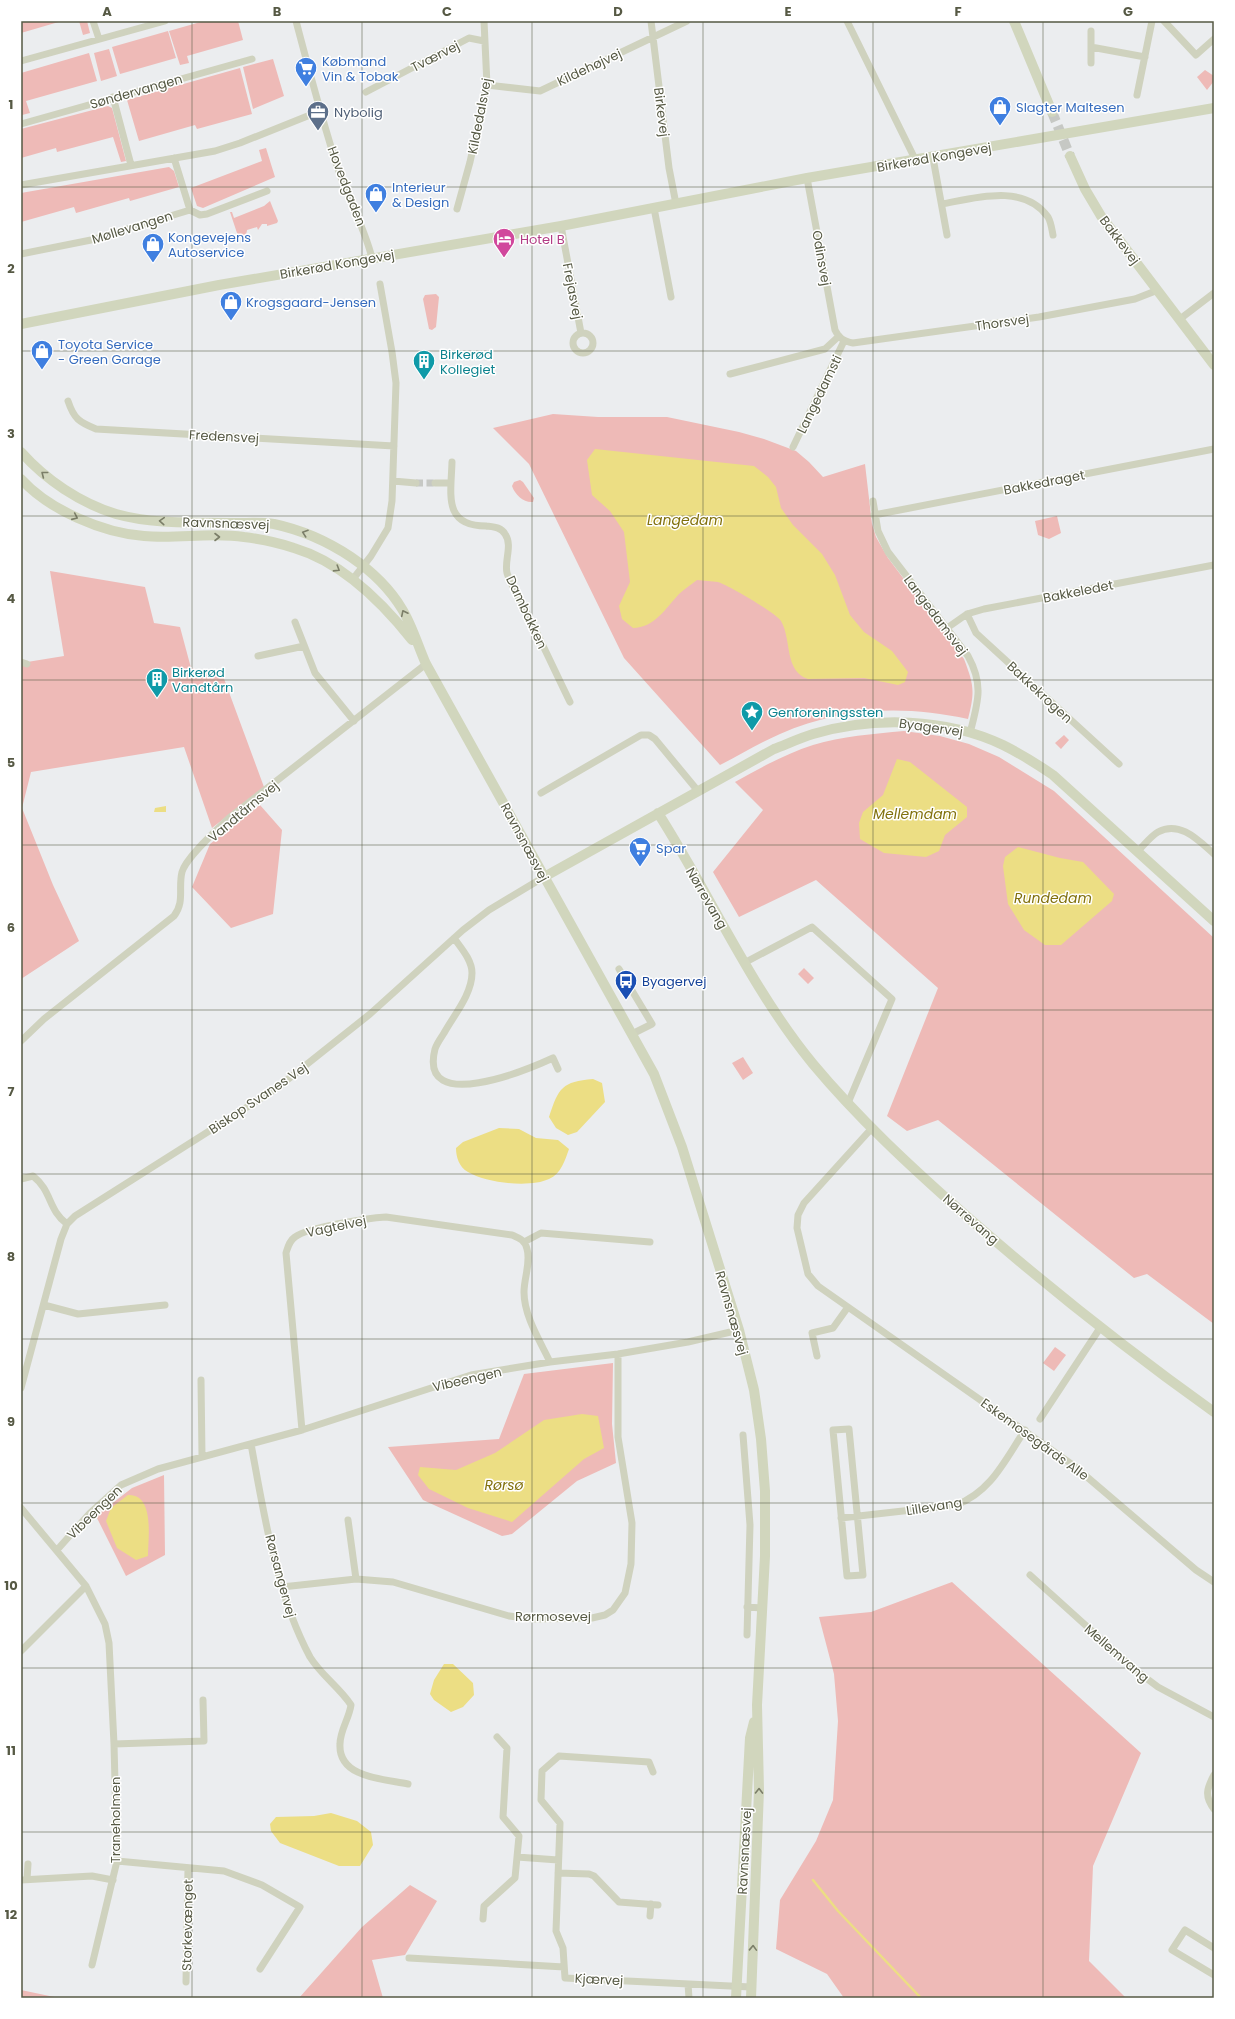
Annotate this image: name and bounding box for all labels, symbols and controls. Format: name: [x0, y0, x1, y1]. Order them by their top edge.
text: A: [102, 2, 112, 21]
text: B: [273, 2, 282, 21]
text: C: [442, 2, 452, 21]
text: D: [613, 2, 623, 21]
text: E: [784, 2, 792, 21]
text: F: [954, 2, 962, 21]
text: G: [1123, 2, 1133, 21]
street label: Tværvej: [408, 36, 463, 77]
street label: Kildehøjvej: [554, 44, 625, 91]
place label: Købmand Vin & Tobak: [322, 52, 399, 86]
supermarket icon: Købmand Vin & Tobak: [293, 55, 319, 88]
street label: Søndervangen: [88, 69, 185, 114]
street label: Kildedalsvej: [463, 76, 496, 156]
street label: Birkevej: [649, 86, 674, 138]
shop icon: Slagter Maltesen: [987, 94, 1013, 127]
text: 1: [9, 95, 13, 114]
place label: Slagter Maltesen: [1016, 98, 1125, 117]
office icon: Nybolig: [305, 99, 331, 132]
place label: Nybolig: [334, 103, 383, 122]
street label: Birkerød Kongevej: [875, 138, 993, 177]
street label: Hovedgaden: [323, 143, 370, 229]
place label: Interieur & Design: [392, 178, 449, 212]
shop icon: Interieur & Design: [363, 181, 389, 214]
street label: Møllevangen: [89, 206, 175, 249]
street label: Bakkevej: [1095, 212, 1144, 269]
hotel icon: Hotel B: [491, 226, 517, 259]
place label: Kongevejens Autoservice: [168, 228, 251, 262]
street label: Odinsvej: [807, 229, 836, 287]
place label: Hotel B: [520, 230, 565, 249]
shop icon: Kongevejens Autoservice: [140, 231, 166, 264]
street label: Birkerød Kongevej: [278, 245, 396, 284]
text: 2: [7, 259, 15, 278]
street label: Frejasvej: [558, 261, 587, 321]
shop icon: Krogsgaard-Jensen: [218, 289, 244, 322]
place label: Krogsgaard-Jensen: [246, 293, 376, 312]
street label: Thorsvej: [974, 309, 1030, 336]
place label: Toyota Service - Green Garage: [58, 335, 161, 369]
shop icon: Toyota Service - Green Garage: [29, 338, 55, 371]
place label: Birkerød Kollegiet: [440, 345, 496, 379]
building icon: Birkerød Kollegiet: [411, 348, 437, 381]
street label: Langedamsti: [792, 352, 847, 437]
text: 3: [7, 424, 15, 443]
street label: Fredensvej: [189, 425, 259, 448]
street label: Bakkedraget: [1002, 465, 1087, 500]
one-way arrow: [41, 471, 48, 479]
water label: Langedam: [647, 510, 723, 530]
one-way arrow: [71, 512, 79, 520]
street label: Ravnsnæsvej: [182, 512, 270, 535]
one-way arrow: [159, 516, 165, 525]
one-way arrow: [302, 529, 309, 538]
one-way arrow: [214, 533, 220, 541]
one-way arrow: [333, 564, 340, 572]
street label: Langedamsvej: [899, 571, 972, 659]
street label: Dambakken: [501, 573, 552, 652]
street label: Bakkeledet: [1041, 575, 1115, 608]
text: 4: [7, 589, 16, 608]
one-way arrow: [401, 610, 409, 618]
street label: Bakkekrogen: [1003, 657, 1077, 728]
place label: Birkerød Vandtårn: [172, 663, 233, 697]
building icon: Birkerød Vandtårn: [144, 666, 170, 699]
place icon: Genforeningssten: [739, 699, 765, 732]
place label: Genforeningssten: [768, 703, 883, 722]
street label: Byagervej: [898, 714, 964, 741]
text: 5: [7, 753, 15, 772]
street label: Vandtårnsvej: [204, 776, 283, 847]
street label: Ravnsnæsvej: [496, 799, 553, 885]
water label: Mellemdam: [873, 804, 957, 824]
supermarket icon: Spar: [627, 835, 653, 868]
place label: Spar: [656, 839, 686, 858]
street label: Nørrevang: [681, 864, 732, 933]
water label: Rundedam: [1014, 888, 1092, 908]
text: 6: [7, 918, 15, 937]
bus stop icon: Byagervej: [613, 968, 639, 1001]
place label: Byagervej: [642, 972, 706, 991]
street label: Biskop Svanes Vej: [205, 1058, 312, 1139]
text: 7: [8, 1082, 15, 1101]
street label: Nørrevang: [939, 1190, 1003, 1249]
street label: Vagtelvej: [304, 1211, 368, 1242]
text: 8: [7, 1247, 15, 1266]
street label: Ravnsnæsvej: [710, 1269, 753, 1358]
street label: Vibeengen: [431, 1362, 504, 1397]
street label: Eskemosegårds Alle: [977, 1394, 1093, 1485]
text: 9: [7, 1412, 15, 1431]
water label: Rørsø: [485, 1475, 525, 1495]
street label: Vibeengen: [62, 1481, 126, 1544]
street label: Lillevang: [905, 1493, 963, 1520]
street label: Rørsangervej: [260, 1532, 301, 1620]
text: 10: [4, 1576, 18, 1595]
street label: Rørmosevej: [515, 1607, 591, 1626]
street label: Mellemvang: [1080, 1620, 1153, 1687]
text: 11: [6, 1741, 16, 1760]
street label: Traneholmen: [106, 1777, 125, 1863]
one-way arrow: [755, 1788, 763, 1794]
street label: Ravnsnæsvej: [733, 1807, 756, 1895]
street label: Storkevænget: [177, 1879, 198, 1971]
text: 12: [5, 1905, 18, 1924]
one-way arrow: [749, 1945, 757, 1951]
street label: Kjærvej: [574, 1969, 624, 1990]

